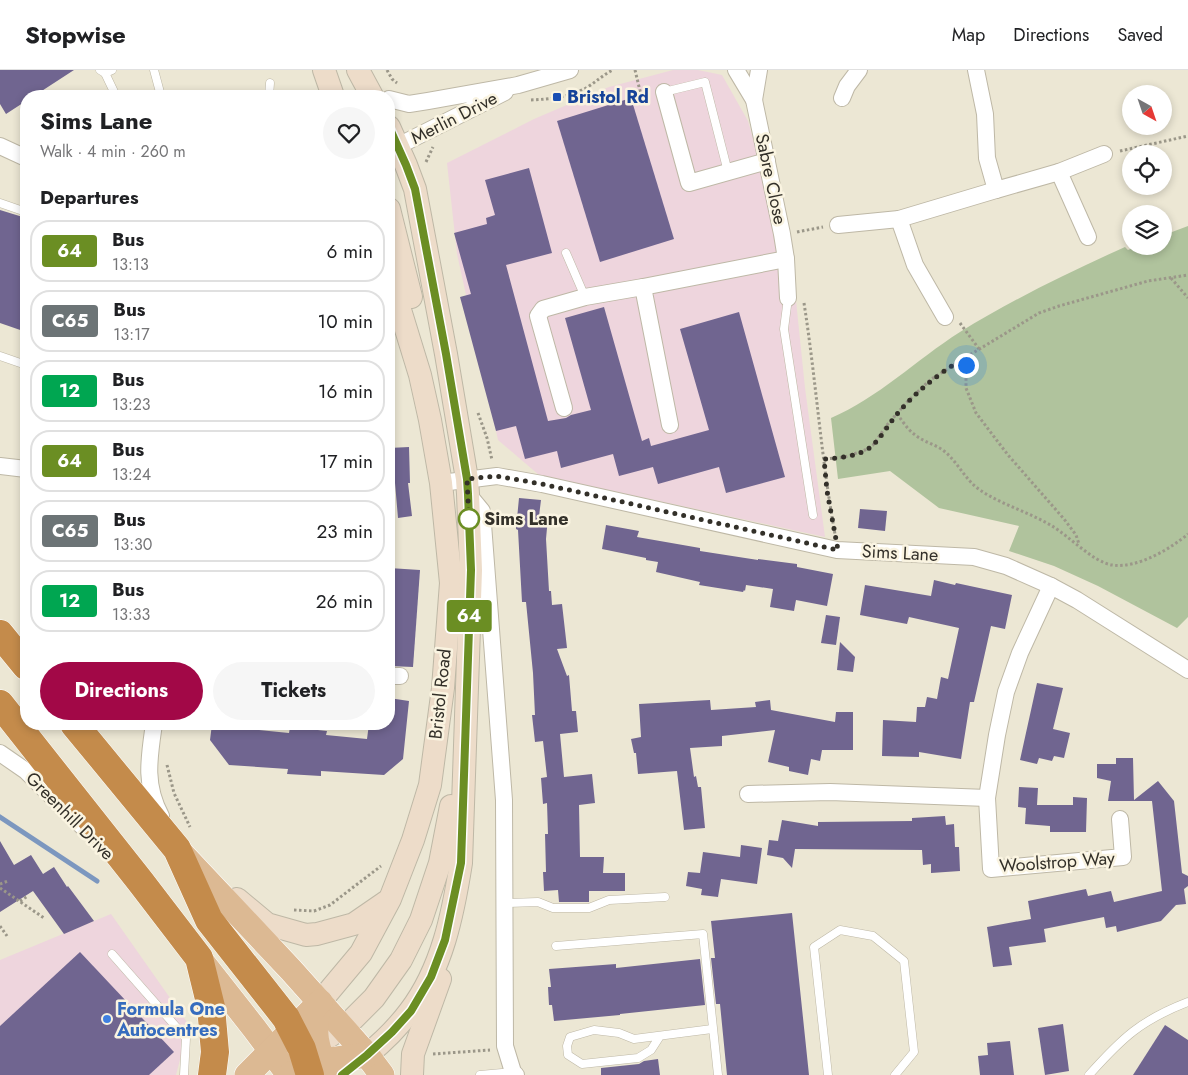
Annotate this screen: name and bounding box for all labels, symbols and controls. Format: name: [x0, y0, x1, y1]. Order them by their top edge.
text: Stopwise: [25, 17, 126, 52]
text: Map: [952, 22, 985, 48]
text: Directions: [1013, 22, 1089, 48]
text: Saved: [1117, 22, 1163, 48]
place label: Bristol Rd: [567, 84, 649, 110]
street label: Merlin Drive: [406, 85, 502, 151]
north arrow: [1122, 85, 1172, 135]
map controls: [1122, 85, 1172, 255]
marker: Bristol Rd: [551, 91, 563, 103]
text: Sims Lane: [40, 103, 153, 138]
button: heart: [323, 107, 375, 159]
street label: Sabre Close: [749, 131, 793, 227]
text: Walk · 4 min · 260 m: [40, 140, 186, 163]
button: locate: [1122, 145, 1172, 195]
text: Departures: [40, 184, 139, 211]
button: layers: [1122, 205, 1172, 255]
text: Bus: [112, 226, 144, 253]
text: 64: [57, 238, 82, 264]
text: 6 min: [327, 238, 373, 265]
text: 13:13: [112, 253, 149, 276]
text: Bus: [113, 296, 146, 323]
text: C65: [52, 308, 88, 334]
text: 10 min: [318, 308, 373, 335]
text: 13:17: [113, 323, 150, 346]
your location: [954, 353, 979, 378]
text: Bus: [112, 366, 144, 393]
text: 12: [59, 378, 80, 404]
text: 16 min: [318, 378, 373, 405]
text: 13:23: [112, 393, 151, 416]
text: Bus: [112, 436, 144, 463]
text: 64: [57, 448, 82, 474]
text: 17 min: [319, 448, 373, 475]
text: 13:24: [112, 463, 151, 486]
text: Bus: [113, 506, 146, 533]
place label: Sims Lane: [484, 506, 568, 532]
marker: Sims Lane: [458, 508, 480, 530]
text: C65: [52, 518, 88, 544]
text: 23 min: [316, 518, 373, 545]
text: 13:30: [113, 533, 152, 556]
street label: Sims Lane: [861, 538, 939, 568]
text: Bus: [112, 576, 144, 603]
text: 12: [59, 588, 80, 614]
text: 26 min: [316, 588, 373, 615]
line badge: 64: [446, 600, 492, 632]
text: 13:33: [112, 603, 150, 626]
text: 64: [457, 603, 481, 629]
street label: Bristol Road: [422, 648, 458, 740]
button: Directions: [40, 662, 203, 720]
button: Tickets: [213, 662, 375, 720]
street label: Greenhill Drive: [20, 766, 120, 866]
street label: Woolstrop Way: [998, 845, 1116, 879]
place label: Formula One Autocentres: [116, 996, 225, 1043]
marker: Formula One Autocentres: [101, 1013, 113, 1025]

